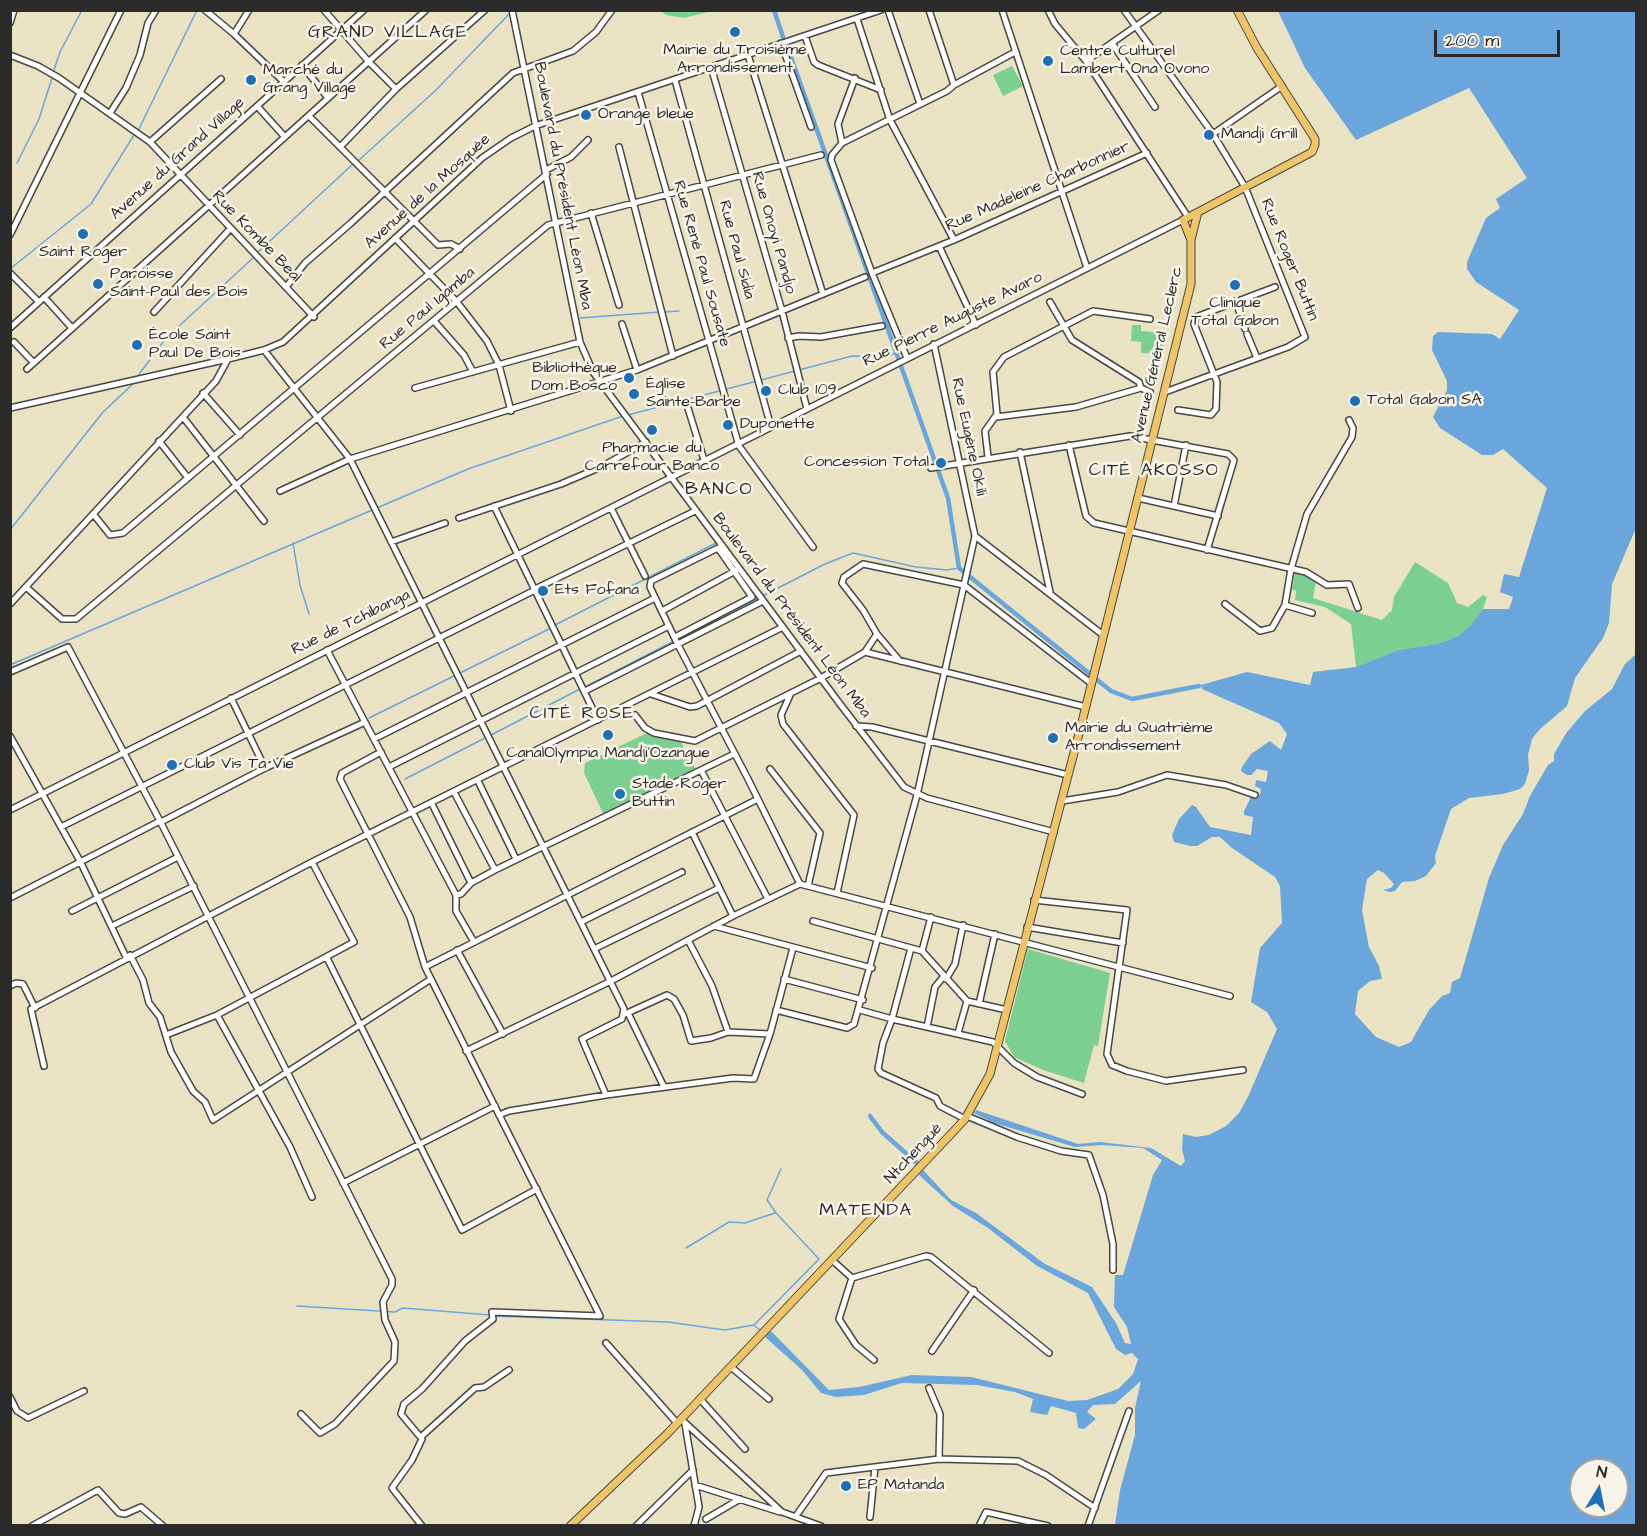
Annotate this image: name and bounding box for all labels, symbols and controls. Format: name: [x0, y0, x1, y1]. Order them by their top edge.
scale bar: [1437, 18, 1563, 56]
district label: GRAND VILLAGE: [308, 22, 468, 44]
marker: Mairie du Troisième Arrondissement: [728, 25, 742, 39]
text: 200 m: [1445, 28, 1499, 53]
place label: Mairie du Troisième Arrondissement: [663, 41, 807, 79]
place label: Centre Culturel Lambert Ona Ovono: [1060, 42, 1209, 80]
marker: Centre Culturel Lambert Ona Ovono: [1041, 54, 1055, 68]
place label: Marché du Grang Village: [263, 61, 356, 99]
street label: Boulevard du Président Léon Mba: [529, 61, 595, 311]
marker: Marché du Grang Village: [244, 73, 258, 87]
street label: Avenue du Grand Village: [107, 94, 249, 224]
place label: Orange bleue: [598, 105, 694, 125]
marker: Orange bleue: [579, 108, 593, 122]
place label: Mandji Grill: [1221, 125, 1298, 145]
marker: Mandji Grill: [1202, 128, 1216, 142]
street label: Avenue de la Mosquée: [361, 130, 495, 254]
street label: Rue Madeleine Charbonnier: [943, 138, 1133, 236]
street label: Rue Onoyi Pandjo: [746, 170, 800, 296]
street label: Rue René Paul Sousate: [668, 179, 734, 349]
street label: Rue Kombe Beal: [207, 187, 305, 287]
street label: Rue Roger Buttin: [1256, 196, 1322, 324]
street label: Rue Paul Sidia: [714, 199, 758, 301]
marker: Saint Roger: [76, 227, 90, 241]
place label: Saint Roger: [39, 243, 127, 263]
street label: Rue Paul Igamba: [376, 264, 480, 354]
place label: Paroisse Saint-Paul des Bois: [110, 265, 248, 303]
street label: Avenue Général Leclerc: [1128, 265, 1188, 445]
street label: Rue Pierre Auguste Avaro: [860, 268, 1046, 372]
marker: Paroisse Saint-Paul des Bois: [91, 277, 105, 291]
marker: Clinique Total Gabon: [1228, 278, 1242, 292]
place label: Clinique Total Gabon: [1191, 294, 1279, 332]
place label: École Saint Paul De Bois: [149, 326, 241, 364]
marker: École Saint Paul De Bois: [130, 338, 144, 352]
place label: Bibliothèque Dom Bosco: [531, 359, 617, 397]
marker: Bibliothèque Dom Bosco: [622, 371, 636, 385]
place label: Église Sainte-Barbe: [646, 375, 741, 413]
street label: Rue Eugène Okili: [946, 376, 990, 498]
place label: Club 109: [778, 381, 837, 401]
marker: Club 109: [759, 384, 773, 398]
marker: Église Sainte-Barbe: [627, 387, 641, 401]
place label: Total Gabon SA: [1367, 391, 1482, 411]
marker: Total Gabon SA: [1348, 394, 1362, 408]
place label: Duponette: [740, 415, 815, 435]
marker: Duponette: [721, 418, 735, 432]
marker: Pharmacie du Carrefour Banco: [645, 423, 659, 437]
place label: Pharmacie du Carrefour Banco: [585, 439, 719, 477]
place label: Concession Total: [804, 453, 929, 473]
marker: Concession Total: [934, 456, 948, 470]
district label: CITÉ AKOSSO: [1089, 460, 1219, 482]
district label: BANCO: [685, 479, 753, 501]
street label: Boulevard du Président Léon Mba: [708, 510, 874, 722]
place label: Ets Fofana: [555, 581, 639, 601]
marker: Ets Fofana: [536, 584, 550, 598]
street label: Rue de Tchibanga: [288, 586, 414, 660]
district label: CITÉ ROSE: [529, 703, 635, 725]
place label: Mairie du Quatrième Arrondissement: [1065, 719, 1213, 757]
marker: CanalOlympia Mandji'Ozangue: [601, 728, 615, 742]
marker: Mairie du Quatrième Arrondissement: [1046, 731, 1060, 745]
place label: CanalOlympia Mandji'Ozangue: [506, 744, 710, 764]
place label: Club Vis Ta Vie: [184, 755, 294, 775]
marker: Club Vis Ta Vie: [165, 758, 179, 772]
place label: Stade Roger Buttin: [632, 775, 726, 813]
marker: Stade Roger Buttin: [613, 787, 627, 801]
street label: Ntchengué: [881, 1120, 947, 1188]
district label: MATENDA: [819, 1200, 913, 1222]
north arrow: [1569, 1458, 1629, 1518]
text: N: [1595, 1461, 1609, 1484]
place label: EP Matanda: [858, 1476, 944, 1496]
marker: EP Matanda: [839, 1479, 853, 1493]

